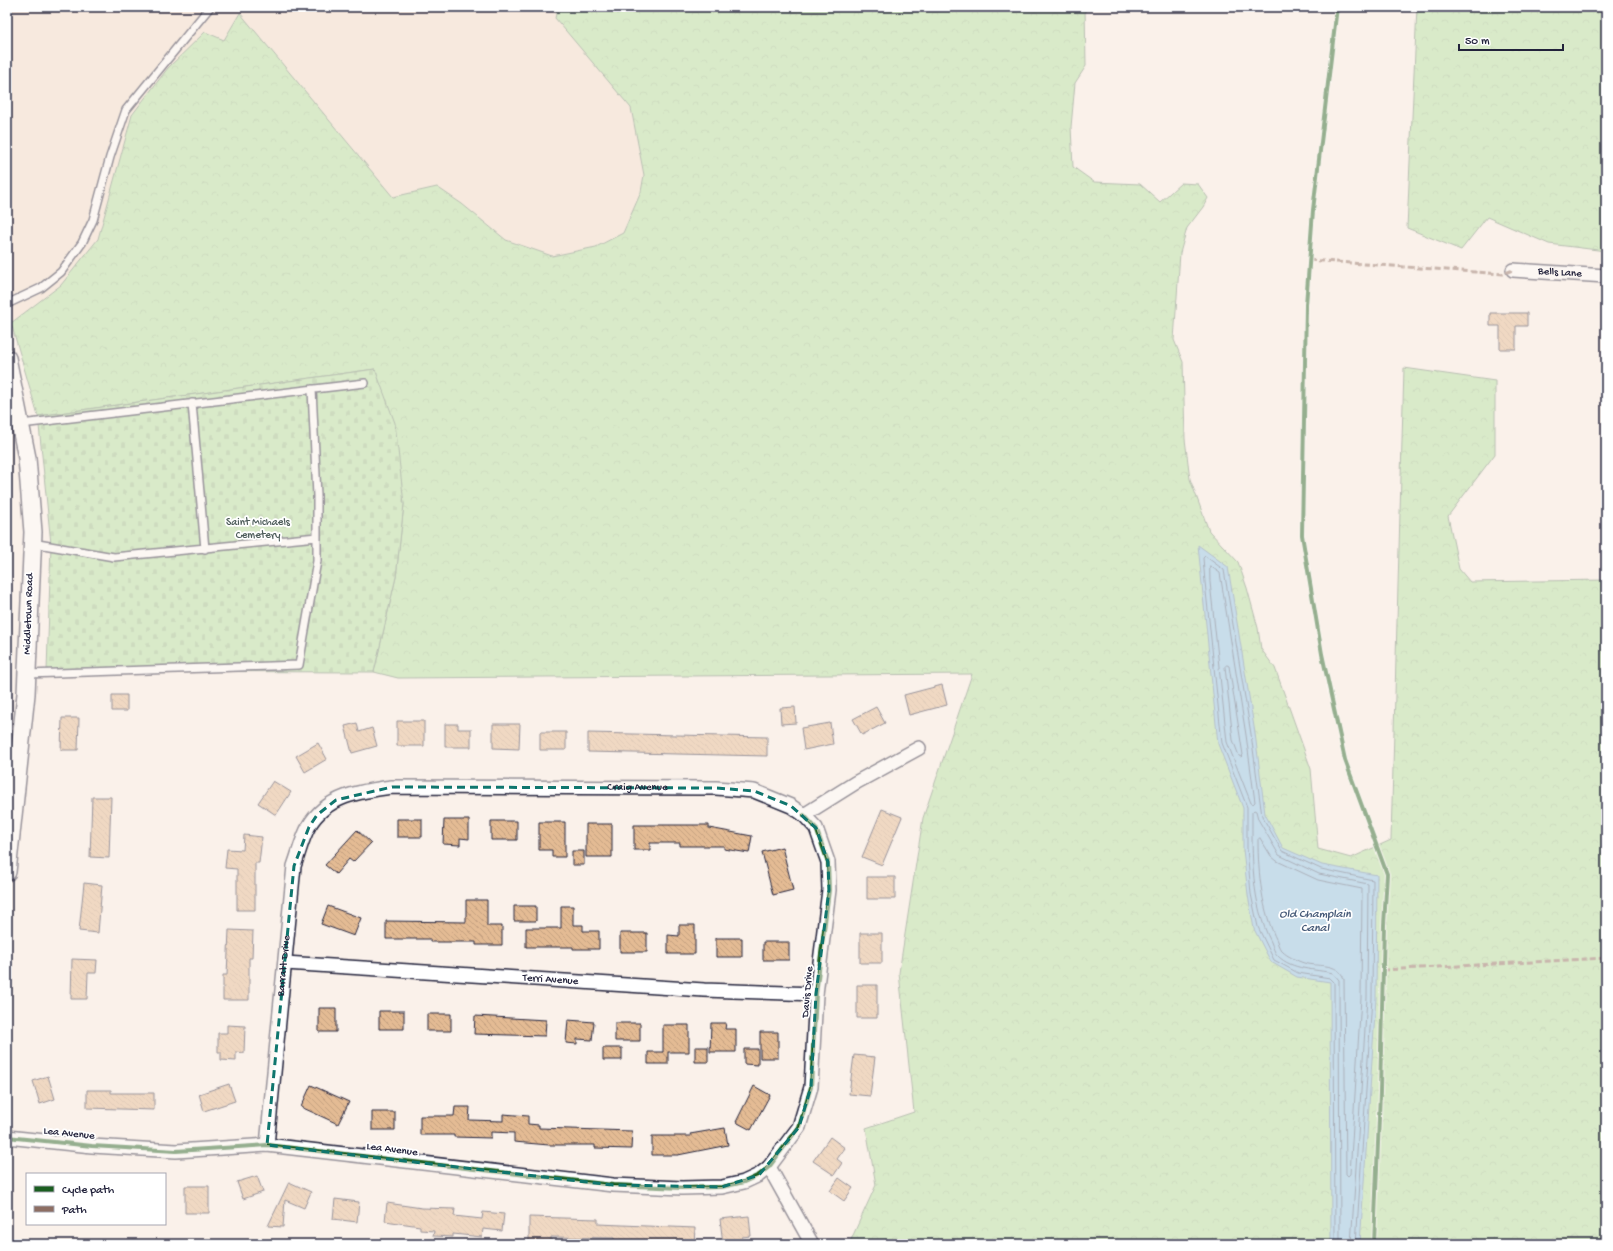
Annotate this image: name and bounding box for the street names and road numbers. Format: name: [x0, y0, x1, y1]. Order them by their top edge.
street label: Bells Lane: [1537, 266, 1583, 280]
street label: Middletown Road: [22, 571, 36, 655]
street label: Craig Avenue: [607, 782, 668, 794]
street label: Barratt Drive: [275, 934, 293, 998]
street label: Davis Drive: [800, 966, 816, 1019]
street label: Terri Avenue: [521, 972, 579, 988]
street label: Lea Avenue: [43, 1125, 96, 1143]
street label: Lea Avenue: [366, 1141, 419, 1159]

